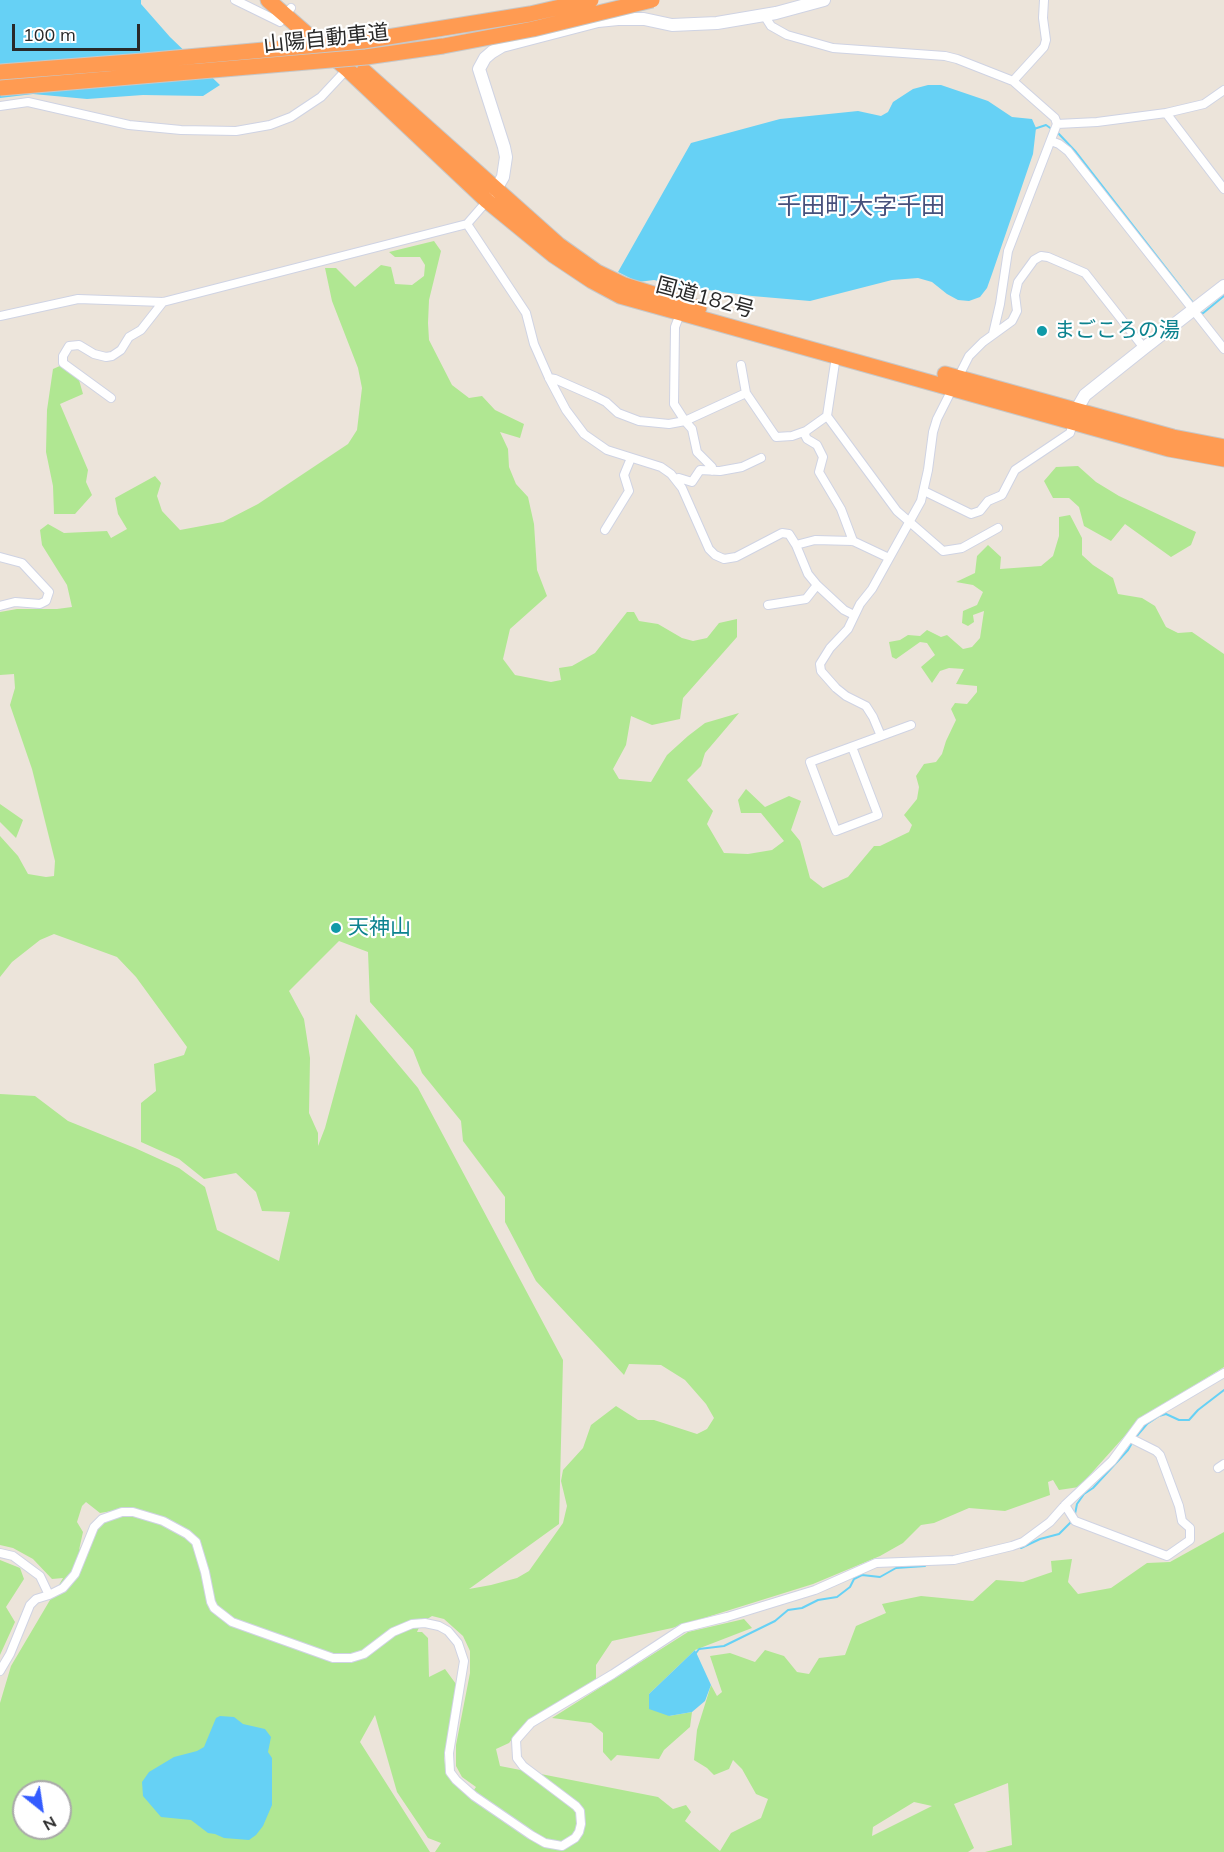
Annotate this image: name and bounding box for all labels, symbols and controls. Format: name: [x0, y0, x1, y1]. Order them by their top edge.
scale bar: [15, 12, 142, 50]
street label: 山陽自動車道: [262, 20, 390, 58]
text: 100 m: [23, 23, 76, 46]
district label: 千田町大字千田: [777, 193, 945, 221]
street label: 国道182号: [653, 273, 757, 323]
place label: まごころの湯: [1054, 318, 1180, 344]
marker: まごころの湯: [1035, 324, 1049, 338]
place label: 天神山: [348, 915, 411, 941]
marker: 天神山: [329, 921, 343, 935]
north arrow: [12, 1780, 72, 1840]
text: N: [40, 1812, 60, 1836]

